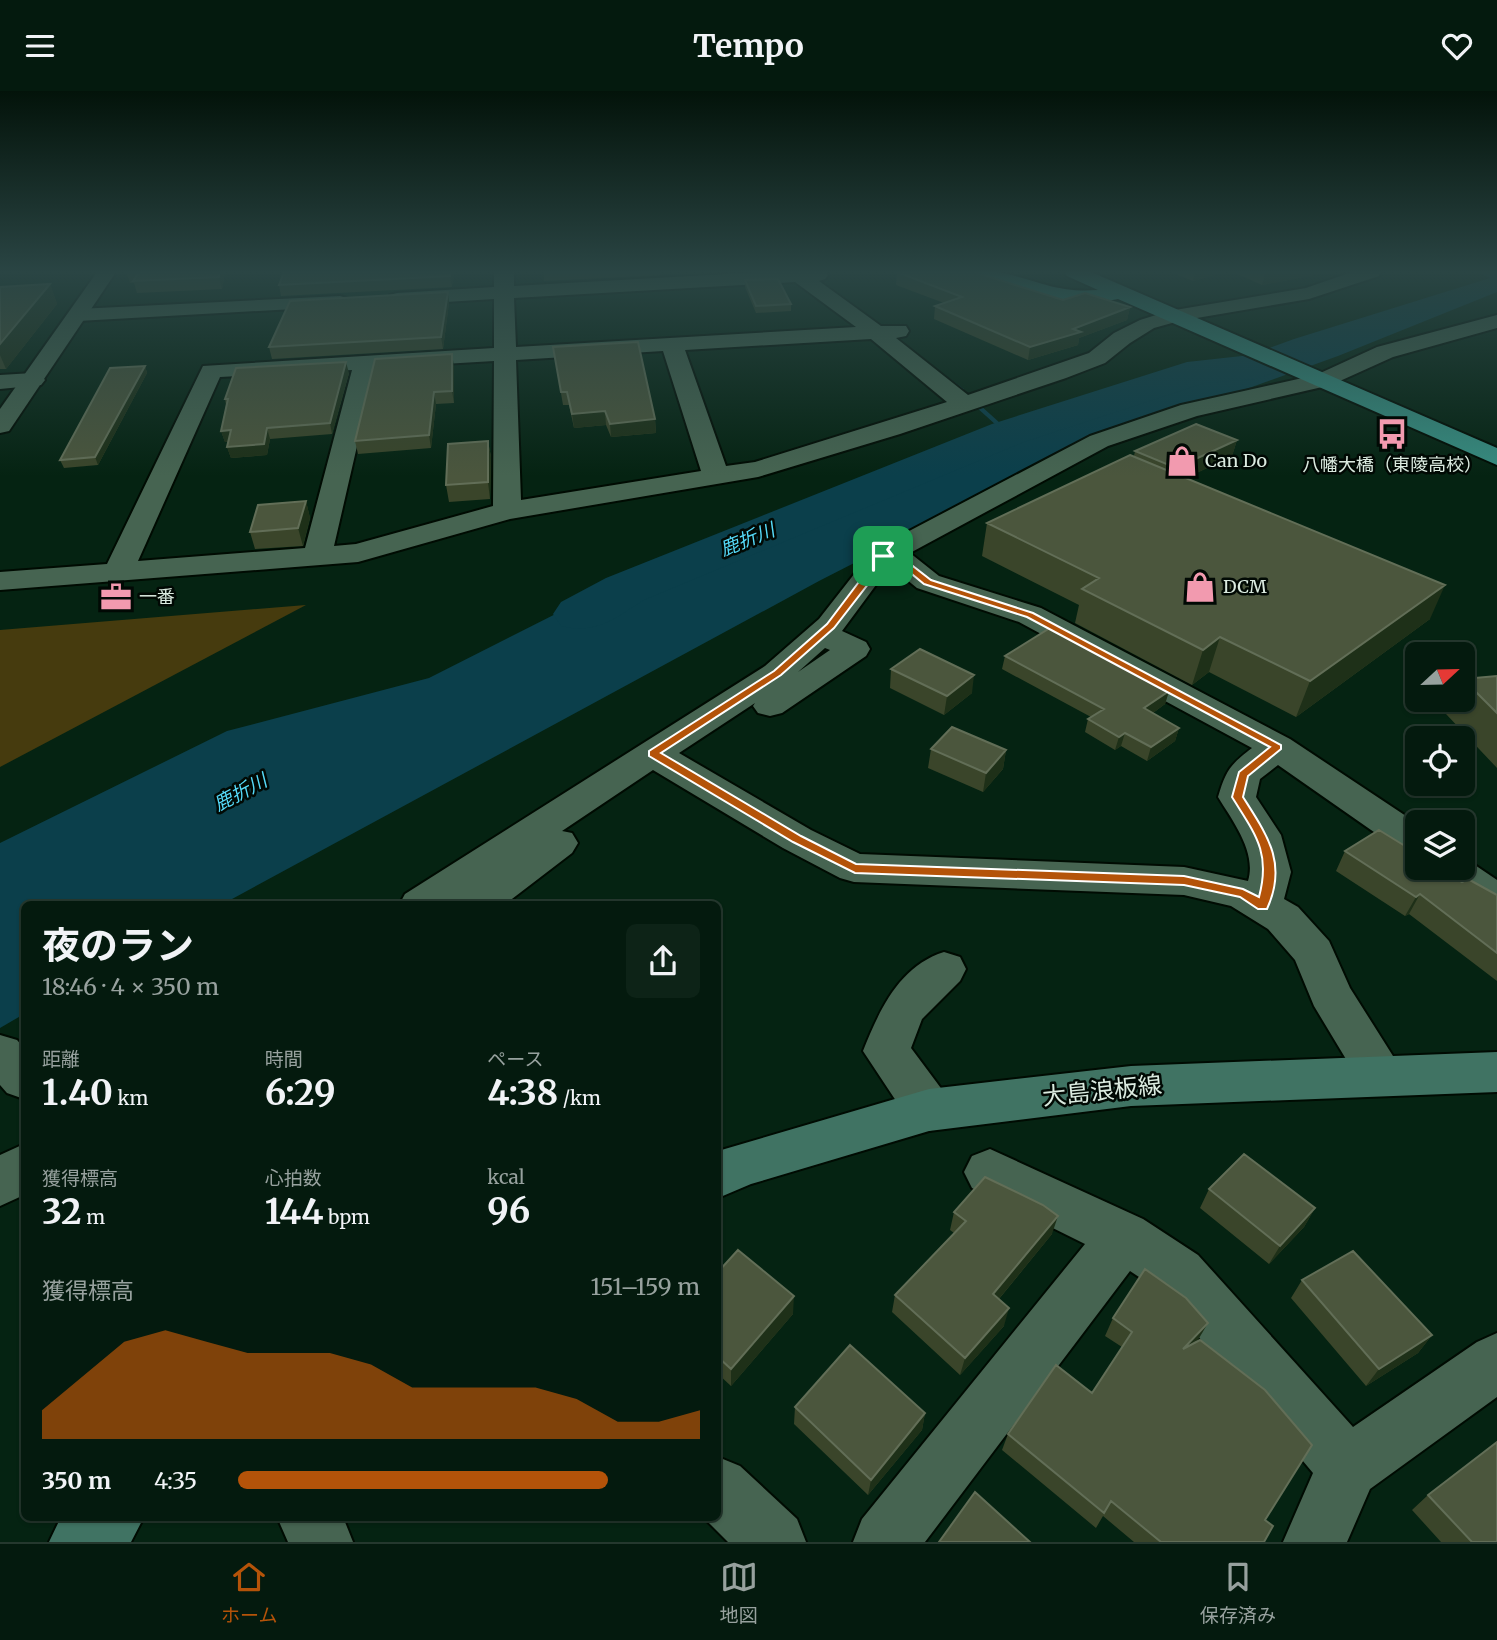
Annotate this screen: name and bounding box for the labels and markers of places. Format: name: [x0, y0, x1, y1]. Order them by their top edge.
bus stop icon: 八幡大橋（東陵高校）: [1375, 417, 1409, 451]
shop icon: Can Do: [1165, 444, 1199, 478]
place label: Can Do: [1205, 449, 1267, 472]
place label: 八幡大橋（東陵高校）: [1302, 453, 1482, 476]
pin: [853, 526, 913, 586]
shop icon: DCM: [1183, 570, 1217, 604]
place label: DCM: [1223, 575, 1267, 598]
office icon: 一番: [99, 580, 133, 614]
place label: 一番: [139, 585, 175, 608]

